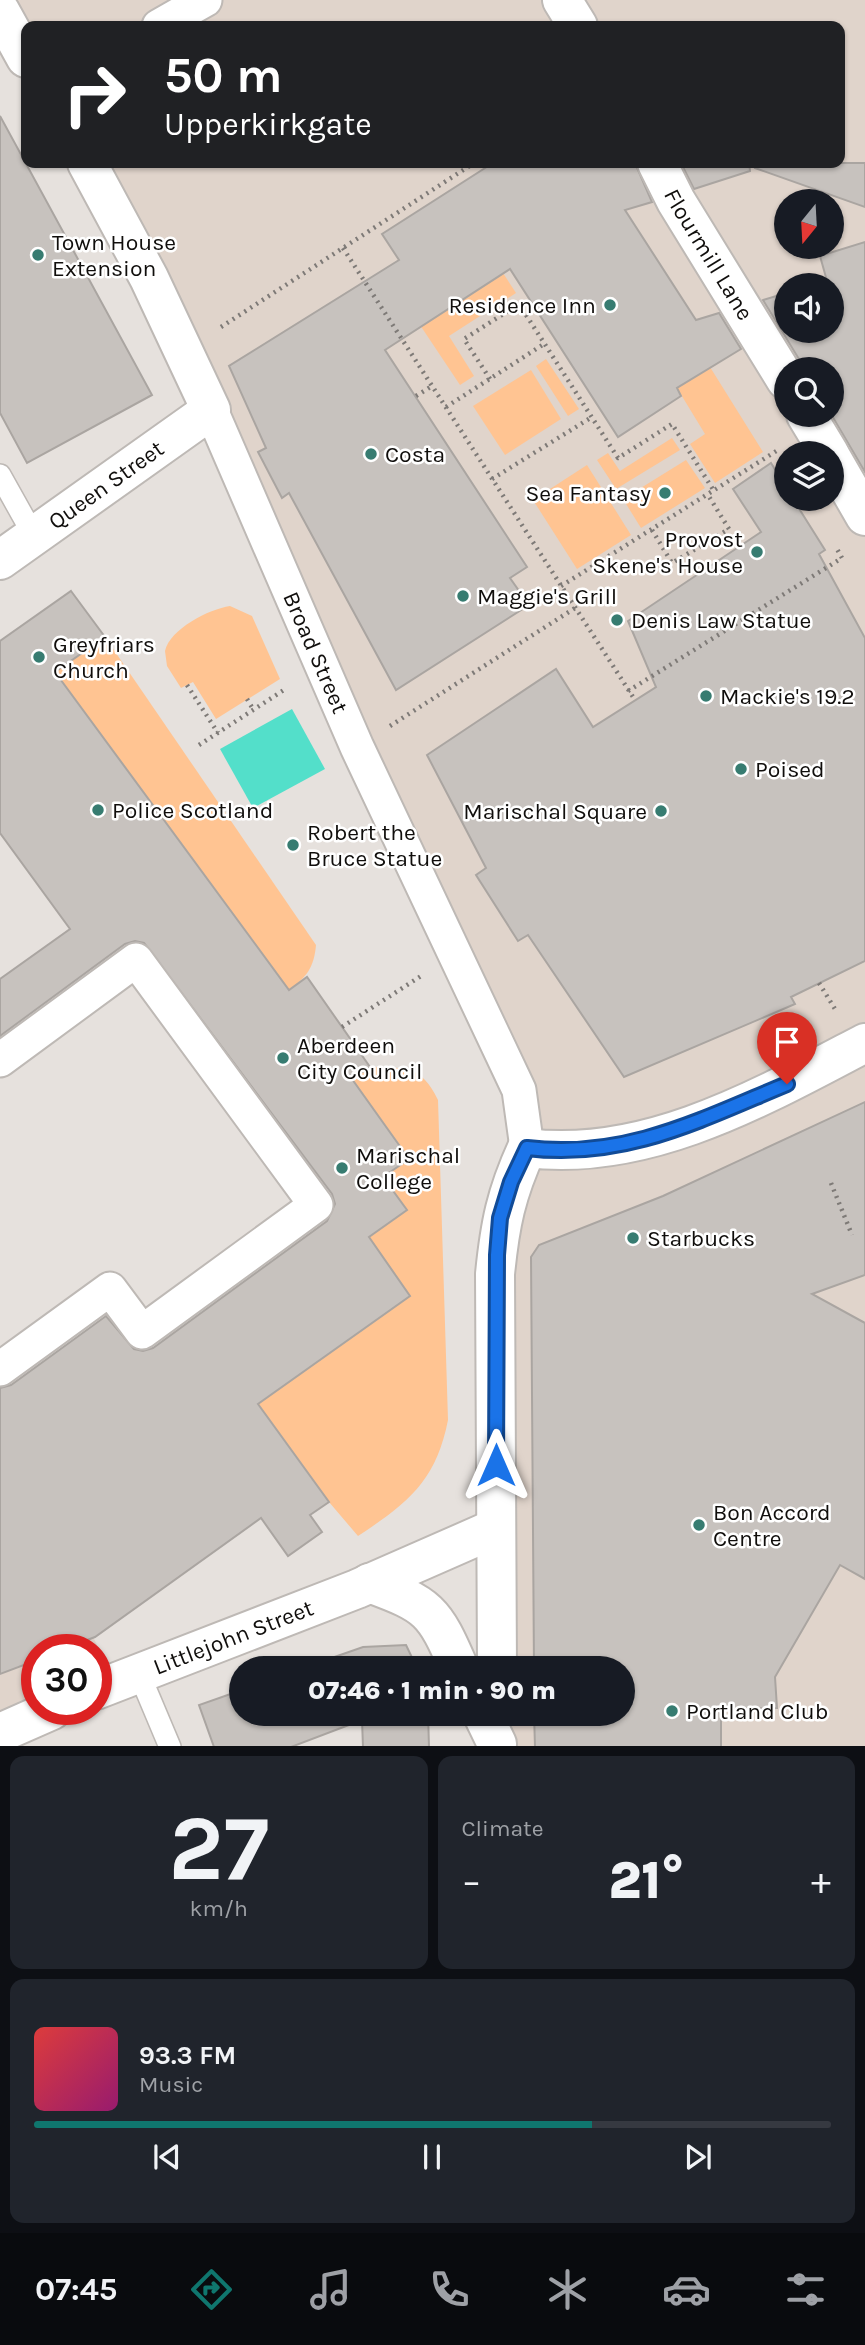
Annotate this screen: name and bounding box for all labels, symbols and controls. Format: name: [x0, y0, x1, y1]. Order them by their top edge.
text: 50 m: [164, 47, 282, 104]
icon: right: [49, 49, 140, 140]
text: Upperkirkgate: [164, 106, 372, 143]
street label: Flourmill Lane: [659, 184, 759, 325]
north arrow: [774, 189, 844, 259]
map controls: [774, 189, 844, 511]
place label: Town House Extension: [52, 229, 176, 282]
marker: Town House Extension: [30, 247, 46, 263]
button: sound: [774, 273, 844, 343]
place label: Residence Inn: [449, 292, 596, 319]
marker: Residence Inn: [602, 297, 618, 313]
button: search: [774, 357, 844, 427]
street label: Queen Street: [43, 434, 169, 535]
place label: Costa: [385, 441, 445, 468]
button: layers: [774, 441, 844, 511]
marker: Costa: [363, 446, 379, 462]
place label: Sea Fantasy: [525, 480, 651, 507]
marker: Sea Fantasy: [657, 485, 673, 501]
place label: Provost Skene's House: [592, 526, 743, 579]
marker: Provost Skene's House: [749, 544, 765, 560]
place label: Maggie's Grill: [477, 583, 617, 610]
street label: Broad Street: [278, 587, 354, 718]
marker: Maggie's Grill: [455, 588, 471, 604]
place label: Denis Law Statue: [631, 607, 811, 634]
marker: Denis Law Statue: [609, 612, 625, 628]
place label: Greyfriars Church: [53, 631, 155, 684]
marker: Greyfriars Church: [31, 649, 47, 665]
place label: Mackie's 19.2: [720, 683, 855, 710]
marker: Mackie's 19.2: [698, 688, 714, 704]
place label: Poised: [755, 756, 825, 783]
marker: Poised: [733, 761, 749, 777]
place label: Police Scotland: [112, 797, 273, 824]
place label: Marischal Square: [463, 798, 647, 825]
marker: Police Scotland: [90, 802, 106, 818]
marker: Marischal Square: [653, 803, 669, 819]
place label: Robert the Bruce Statue: [307, 819, 442, 872]
marker: Robert the Bruce Statue: [285, 837, 301, 853]
pin: [757, 1012, 817, 1084]
icon: arrive: [768, 1023, 806, 1061]
place label: Aberdeen City Council: [297, 1032, 422, 1085]
marker: Aberdeen City Council: [275, 1050, 291, 1066]
place label: Marischal College: [356, 1142, 460, 1195]
marker: Marischal College: [334, 1160, 350, 1176]
place label: Starbucks: [647, 1225, 755, 1252]
marker: Starbucks: [625, 1230, 641, 1246]
position arrow: [459, 1428, 533, 1502]
place label: Bon Accord Centre: [713, 1499, 831, 1552]
marker: Bon Accord Centre: [691, 1517, 707, 1533]
street label: Littlejohn Street: [149, 1594, 317, 1680]
speed limit sign: 30: [21, 1634, 112, 1725]
text: 07:46 · 1 min · 90 m: [308, 1675, 556, 1706]
place label: Portland Club: [686, 1698, 828, 1725]
marker: Portland Club: [664, 1703, 680, 1719]
text: 27: [169, 1796, 269, 1902]
text: Climate: [462, 1815, 544, 1842]
text: 21°: [608, 1850, 684, 1911]
text: −: [462, 1859, 481, 1904]
text: +: [811, 1859, 831, 1904]
text: km/h: [190, 1895, 248, 1922]
text: 93.3 FM: [139, 2040, 236, 2071]
text: Music: [139, 2071, 203, 2098]
icon: previous: [148, 2138, 186, 2176]
icon: pause: [413, 2138, 451, 2176]
icon: next: [679, 2138, 717, 2176]
icon: directions: [187, 2265, 236, 2314]
icon: music: [306, 2265, 355, 2314]
icon: phone: [425, 2265, 474, 2314]
icon: climate: [543, 2265, 592, 2314]
icon: car: [662, 2265, 711, 2314]
icon: filters: [781, 2265, 830, 2314]
text: 07:45: [35, 2271, 117, 2308]

